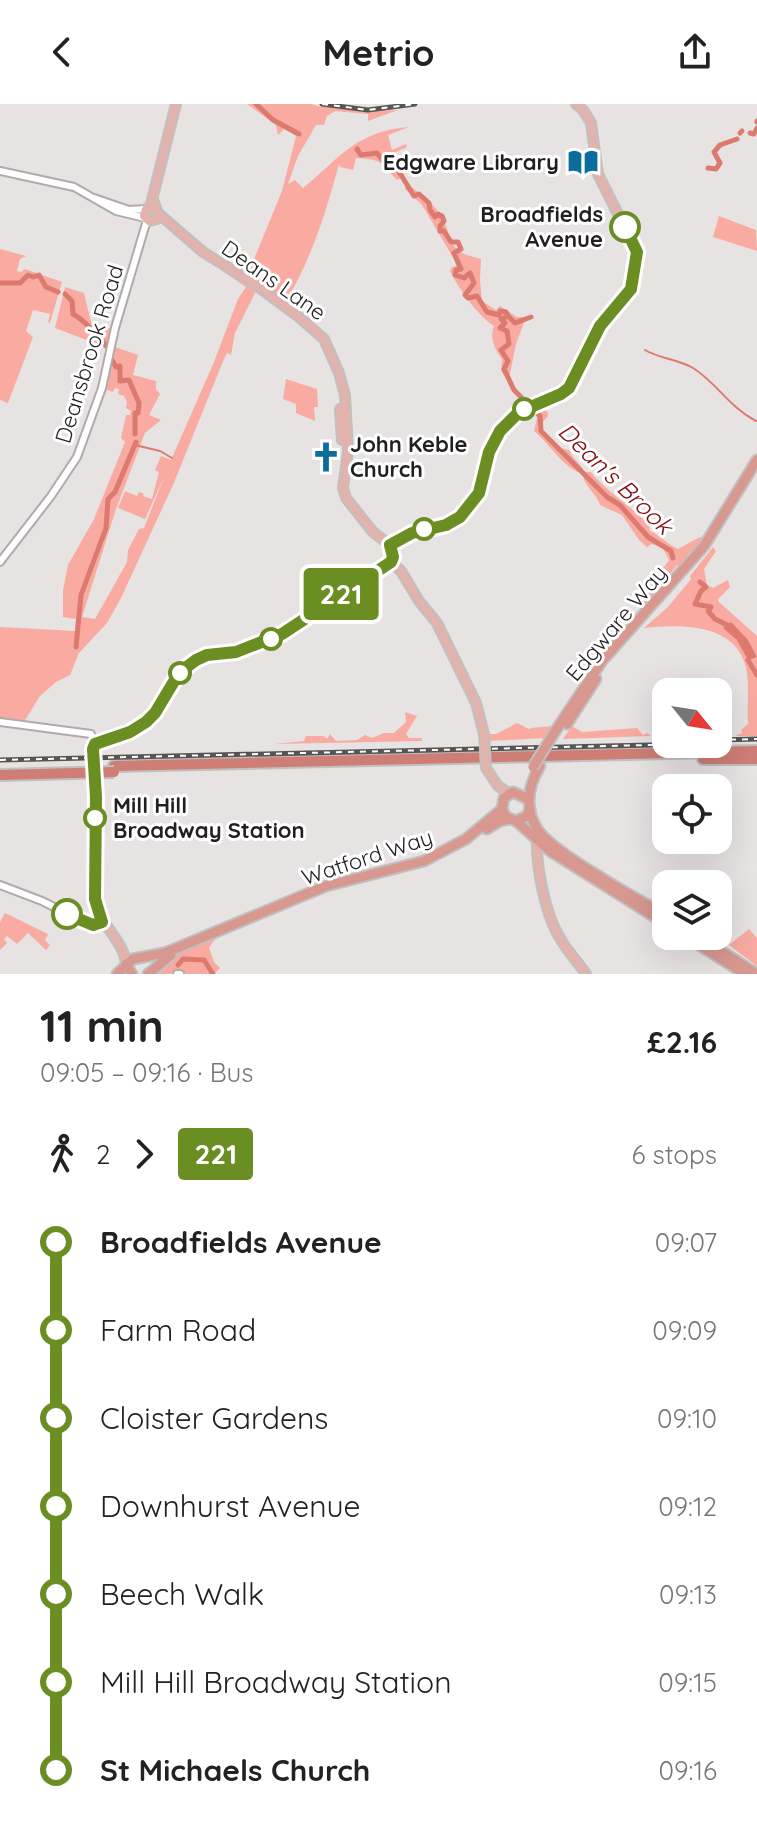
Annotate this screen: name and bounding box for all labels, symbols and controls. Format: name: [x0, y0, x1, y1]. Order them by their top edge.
icon: back: [40, 30, 84, 74]
text: Metrio: [322, 30, 435, 75]
icon: share: [673, 30, 717, 74]
library icon: Edgware Library: [566, 145, 600, 179]
place label: Edgware Library: [383, 148, 559, 176]
place label: Broadfields Avenue: [480, 200, 603, 253]
marker: Broadfields Avenue: [610, 212, 640, 242]
street label: Deans Lane: [216, 234, 332, 326]
street label: Deansbrook Road: [49, 261, 129, 447]
unlabelled marker: [513, 398, 535, 420]
water label: Dean's Brook: [552, 416, 681, 542]
place label: John Keble Church: [350, 430, 468, 483]
church icon: John Keble Church: [309, 440, 343, 474]
unlabelled marker: [413, 518, 435, 540]
street label: Edgware Way: [559, 559, 673, 687]
line badge: 221: [295, 568, 387, 620]
text: 221: [320, 576, 362, 611]
unlabelled marker: [260, 628, 282, 650]
unlabelled marker: [169, 662, 191, 684]
north arrow: [652, 678, 732, 758]
map controls: [652, 678, 732, 950]
button: locate: [652, 774, 732, 854]
place label: Mill Hill Broadway Station: [113, 791, 305, 844]
marker: Mill Hill Broadway Station: [84, 807, 106, 829]
street label: Watford Way: [298, 823, 436, 891]
button: layers: [652, 870, 732, 950]
unlabelled marker: [52, 899, 82, 929]
text: 11 min: [40, 998, 164, 1053]
text: £2.16: [647, 1023, 717, 1061]
text: 09:05 – 09:16 · Bus: [40, 1056, 254, 1089]
icon: walk: [40, 1132, 84, 1176]
icon: forward: [122, 1132, 166, 1176]
text: 221: [194, 1136, 237, 1171]
text: 2: [96, 1138, 110, 1171]
text: 6 stops: [631, 1138, 717, 1171]
text: Broadfields Avenue: [100, 1223, 382, 1261]
text: 09:07: [655, 1226, 717, 1259]
text: Farm Road: [100, 1311, 256, 1349]
text: 09:09: [652, 1314, 717, 1347]
text: Cloister Gardens: [100, 1399, 328, 1437]
text: 09:10: [657, 1402, 717, 1435]
text: Downhurst Avenue: [100, 1487, 361, 1525]
text: 09:12: [658, 1490, 717, 1523]
text: Beech Walk: [100, 1575, 264, 1613]
text: 09:13: [659, 1578, 717, 1611]
text: Mill Hill Broadway Station: [100, 1663, 451, 1701]
text: 09:15: [658, 1666, 717, 1699]
text: St Michaels Church: [100, 1751, 370, 1789]
text: 09:16: [659, 1754, 717, 1787]

